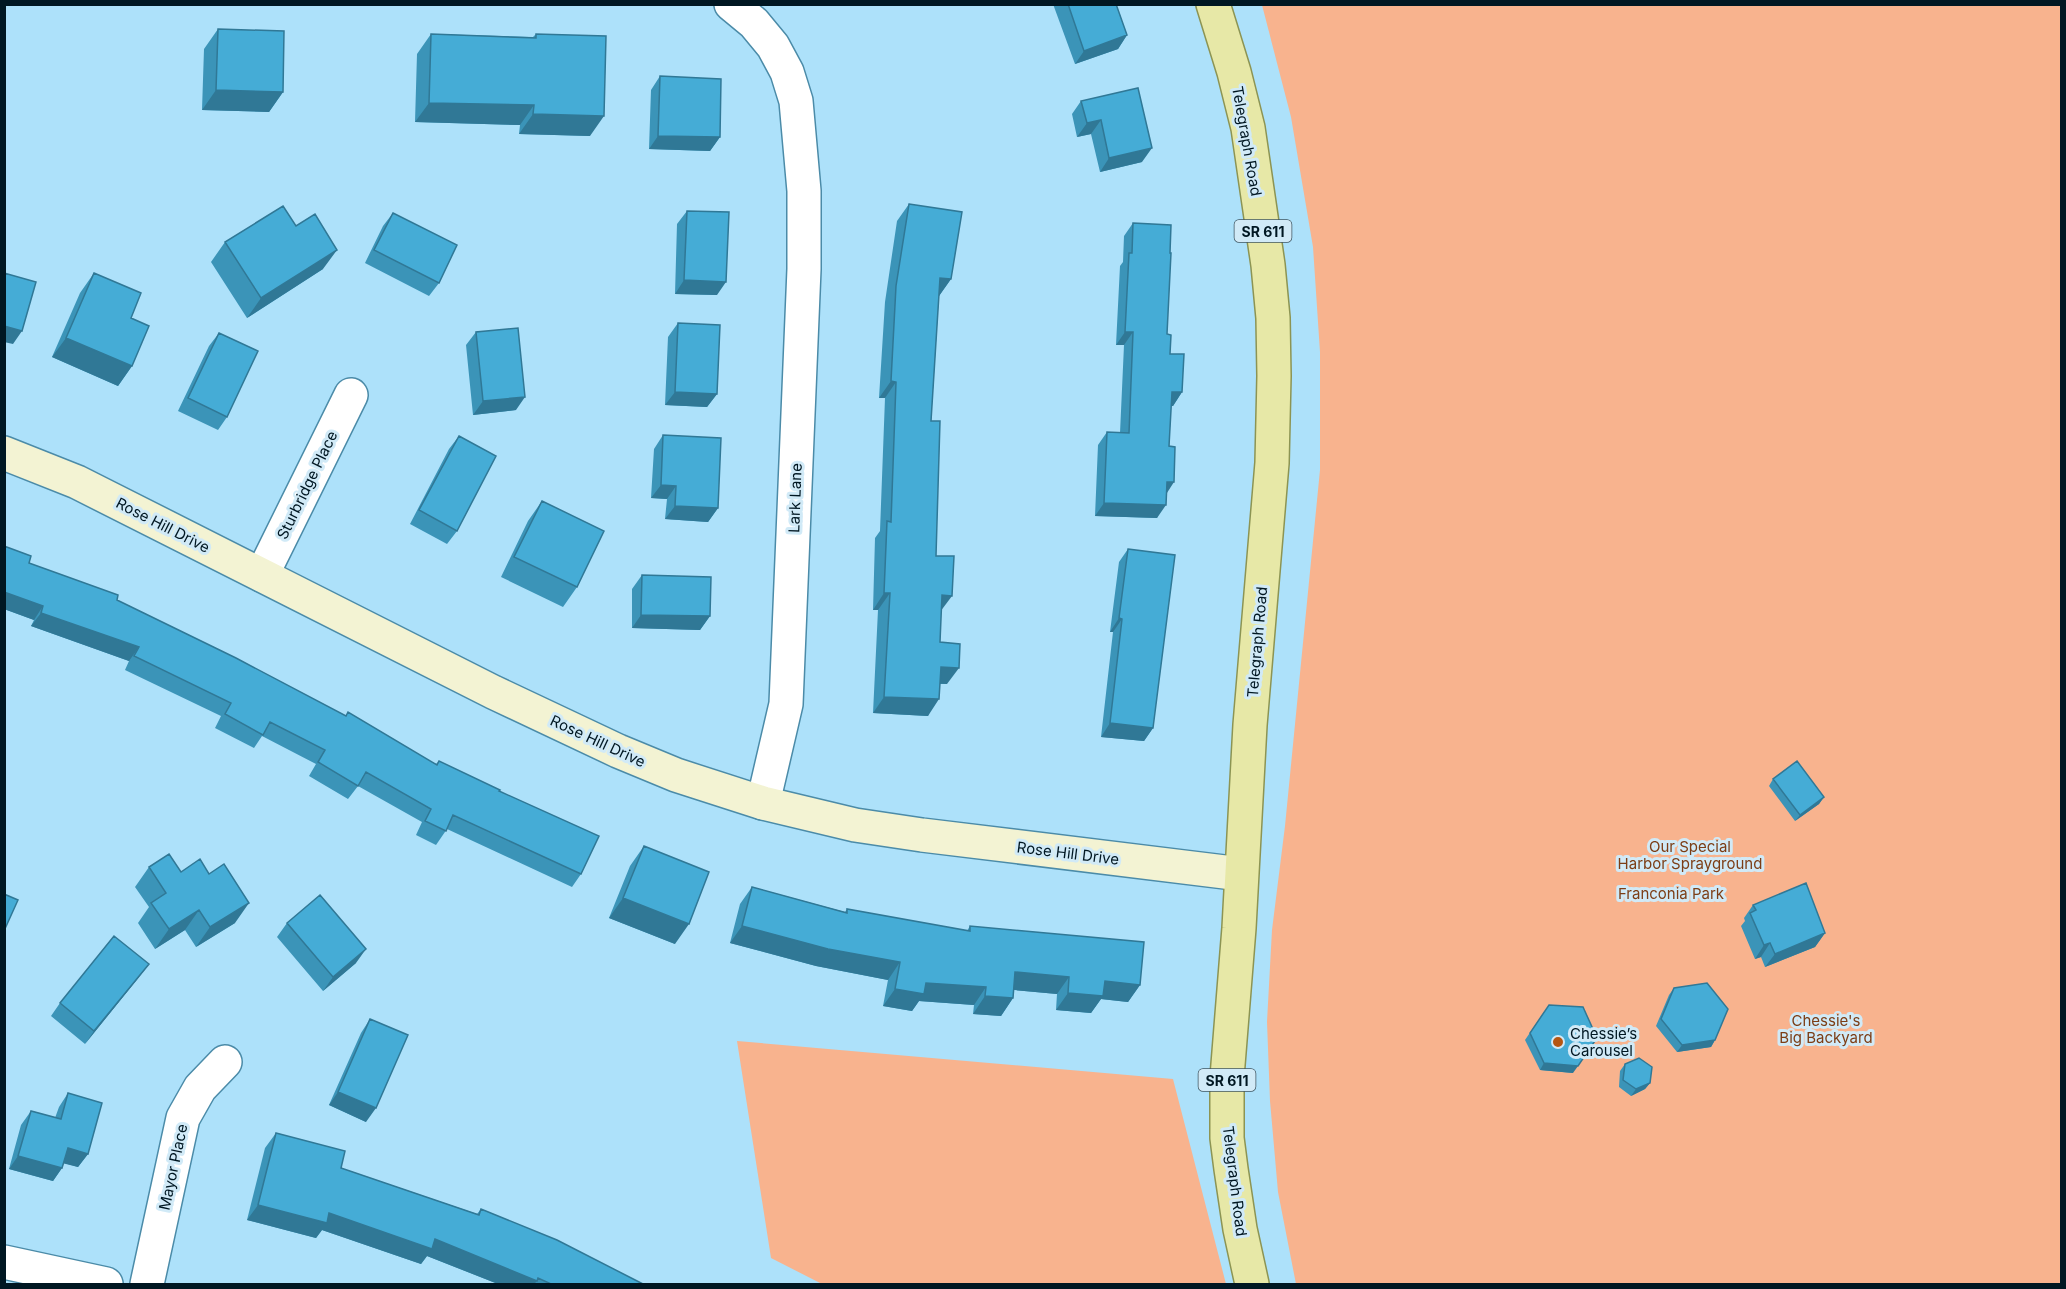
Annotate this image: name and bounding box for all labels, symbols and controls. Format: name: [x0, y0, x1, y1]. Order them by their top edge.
street label: Telegraph Road: [1228, 85, 1266, 197]
road number: SR 611: [1234, 220, 1292, 242]
street label: Sturbridge Place: [273, 428, 341, 542]
street label: Lark Lane: [784, 463, 806, 533]
street label: Rose Hill Drive: [113, 493, 213, 557]
street label: Telegraph Road: [1243, 586, 1271, 698]
street label: Rose Hill Drive: [547, 711, 649, 771]
street label: Rose Hill Drive: [1016, 837, 1120, 869]
park label: Our Special Harbor Sprayground: [1618, 837, 1762, 873]
park label: Franconia Park: [1618, 884, 1725, 903]
park label: Chessie's Big Backyard: [1779, 1011, 1873, 1047]
place label: Chessie’s Carousel: [1570, 1024, 1637, 1060]
marker: Chessie’s Carousel: [1551, 1035, 1565, 1049]
road number: SR 611: [1198, 1069, 1256, 1091]
street label: Mayor Place: [155, 1122, 191, 1212]
street label: Telegraph Road: [1219, 1125, 1251, 1237]

